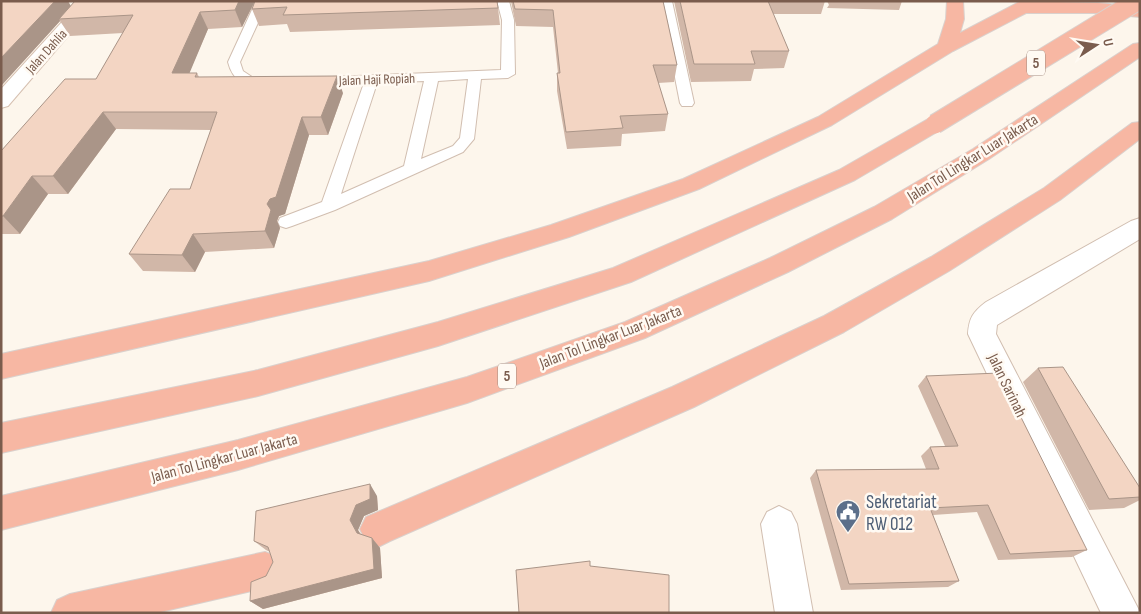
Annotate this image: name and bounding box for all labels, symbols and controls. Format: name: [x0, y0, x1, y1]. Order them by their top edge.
north arrow: [1071, 20, 1121, 70]
street label: Jalan Dahlia: [21, 26, 71, 78]
text: U: [1099, 37, 1117, 48]
road number: 5: [1027, 50, 1045, 76]
street label: Jalan Haji Ropiah: [338, 70, 415, 89]
street label: Jalan Tol Lingkar Luar Jakarta: [903, 110, 1042, 207]
street label: Jalan Tol Lingkar Luar Jakarta: [536, 302, 684, 374]
street label: Jalan Sarinah: [983, 350, 1030, 421]
road number: 5: [498, 364, 516, 388]
street label: Jalan Tol Lingkar Luar Jakarta: [148, 430, 300, 487]
place label: Sekretariat RW 012: [866, 491, 937, 536]
public building icon: Sekretariat RW 012: [835, 499, 861, 533]

